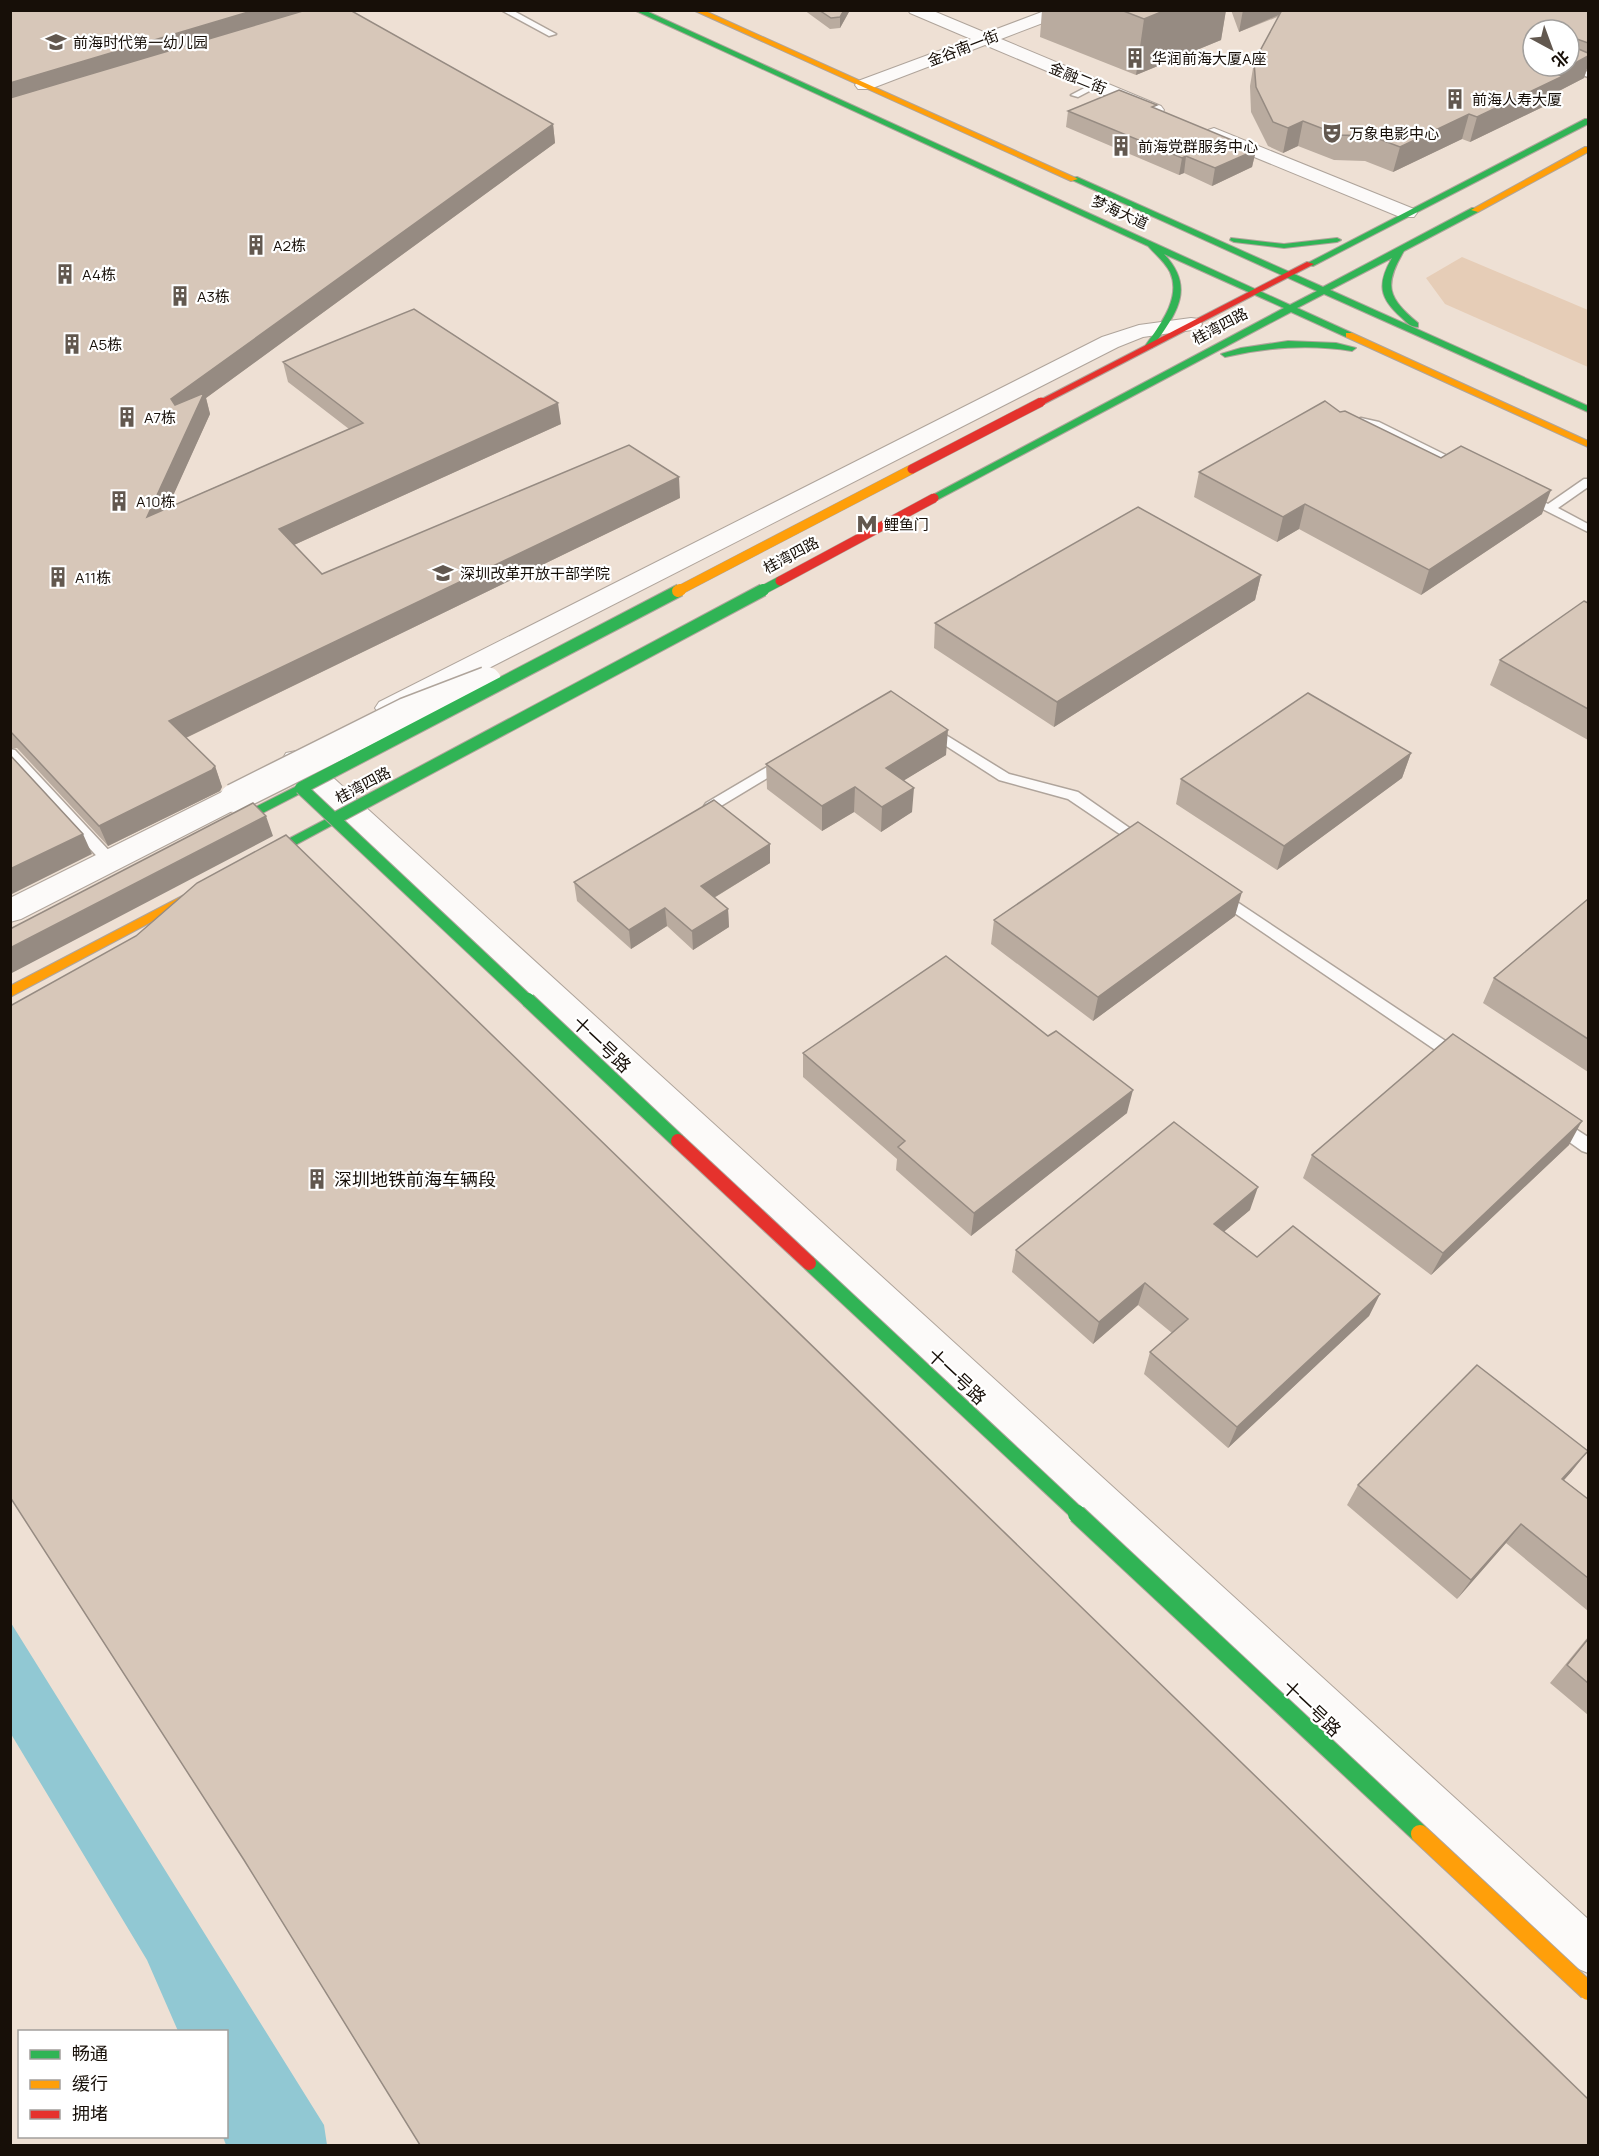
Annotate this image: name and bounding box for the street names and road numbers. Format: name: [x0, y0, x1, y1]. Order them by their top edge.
street label: 金谷南一街: [924, 25, 1002, 71]
street label: 金融二街: [1046, 57, 1110, 99]
street label: 梦海大道: [1088, 190, 1152, 234]
street label: 桂湾四路: [1189, 303, 1251, 349]
street label: 桂湾四路: [760, 532, 822, 578]
street label: 桂湾四路: [332, 762, 394, 808]
street label: 十一号路: [567, 1011, 637, 1077]
street label: 十一号路: [922, 1343, 992, 1409]
street label: 十一号路: [1277, 1675, 1347, 1741]

